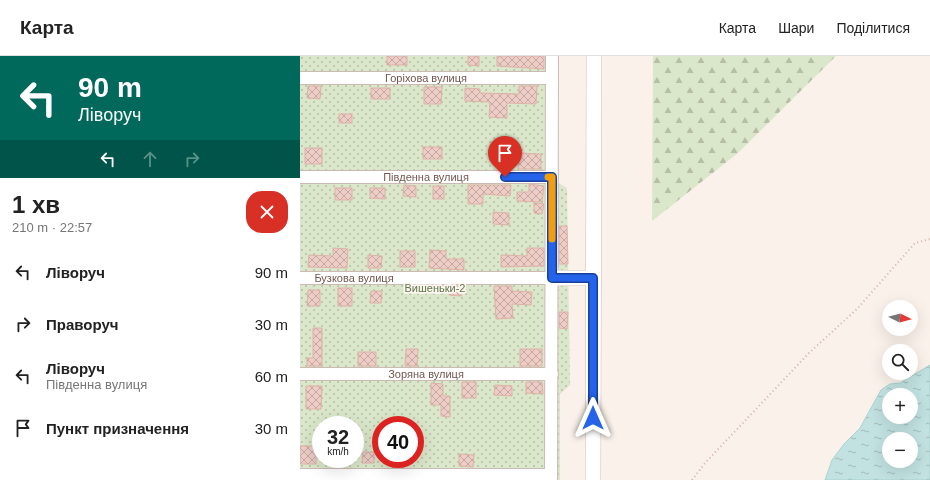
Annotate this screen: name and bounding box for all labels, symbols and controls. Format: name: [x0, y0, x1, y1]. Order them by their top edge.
text: Карта: [20, 17, 74, 38]
text: Карта: [719, 20, 756, 36]
text: Шари: [778, 20, 814, 36]
text: Поділитися: [836, 20, 910, 36]
icon: left: [12, 72, 64, 124]
text: 90 m: [78, 72, 142, 103]
street label: Горіхова вулиця: [385, 72, 467, 84]
text: Ліворуч: [78, 105, 141, 125]
pin: [488, 136, 522, 177]
icon: arrive: [494, 142, 516, 164]
icon: left: [97, 148, 119, 170]
icon: ahead: [139, 148, 161, 170]
icon: right: [181, 148, 203, 170]
street label: Південна вулиця: [383, 171, 469, 183]
text: 1 хв: [12, 191, 60, 218]
button: close: [246, 191, 288, 233]
text: 210 m · 22:57: [12, 220, 92, 235]
icon: left: [12, 261, 34, 283]
text: Ліворуч: [46, 264, 105, 281]
text: 90 m: [255, 264, 288, 281]
street label: Бузкова вулиця: [314, 272, 394, 284]
park label: Вишеньки-2: [405, 282, 465, 294]
north arrow: [882, 300, 918, 336]
map controls: [882, 300, 918, 468]
icon: right: [12, 313, 34, 335]
text: Праворуч: [46, 316, 119, 333]
text: 30 m: [255, 316, 288, 333]
button: search: [882, 344, 918, 380]
text: Ліворуч: [46, 360, 105, 377]
icon: left: [12, 365, 34, 387]
text: 60 m: [255, 368, 288, 385]
street label: Зоряна вулиця: [388, 368, 464, 380]
text: Південна вулиця: [46, 377, 147, 392]
button: +: [882, 388, 918, 424]
position arrow: [572, 397, 614, 439]
speed limit sign: 40: [372, 416, 424, 468]
icon: arrive: [12, 417, 34, 439]
text: Пункт призначення: [46, 420, 189, 437]
text: 30 m: [255, 420, 288, 437]
text: 32: [327, 426, 349, 448]
button: −: [882, 432, 918, 468]
text: km/h: [327, 446, 349, 457]

